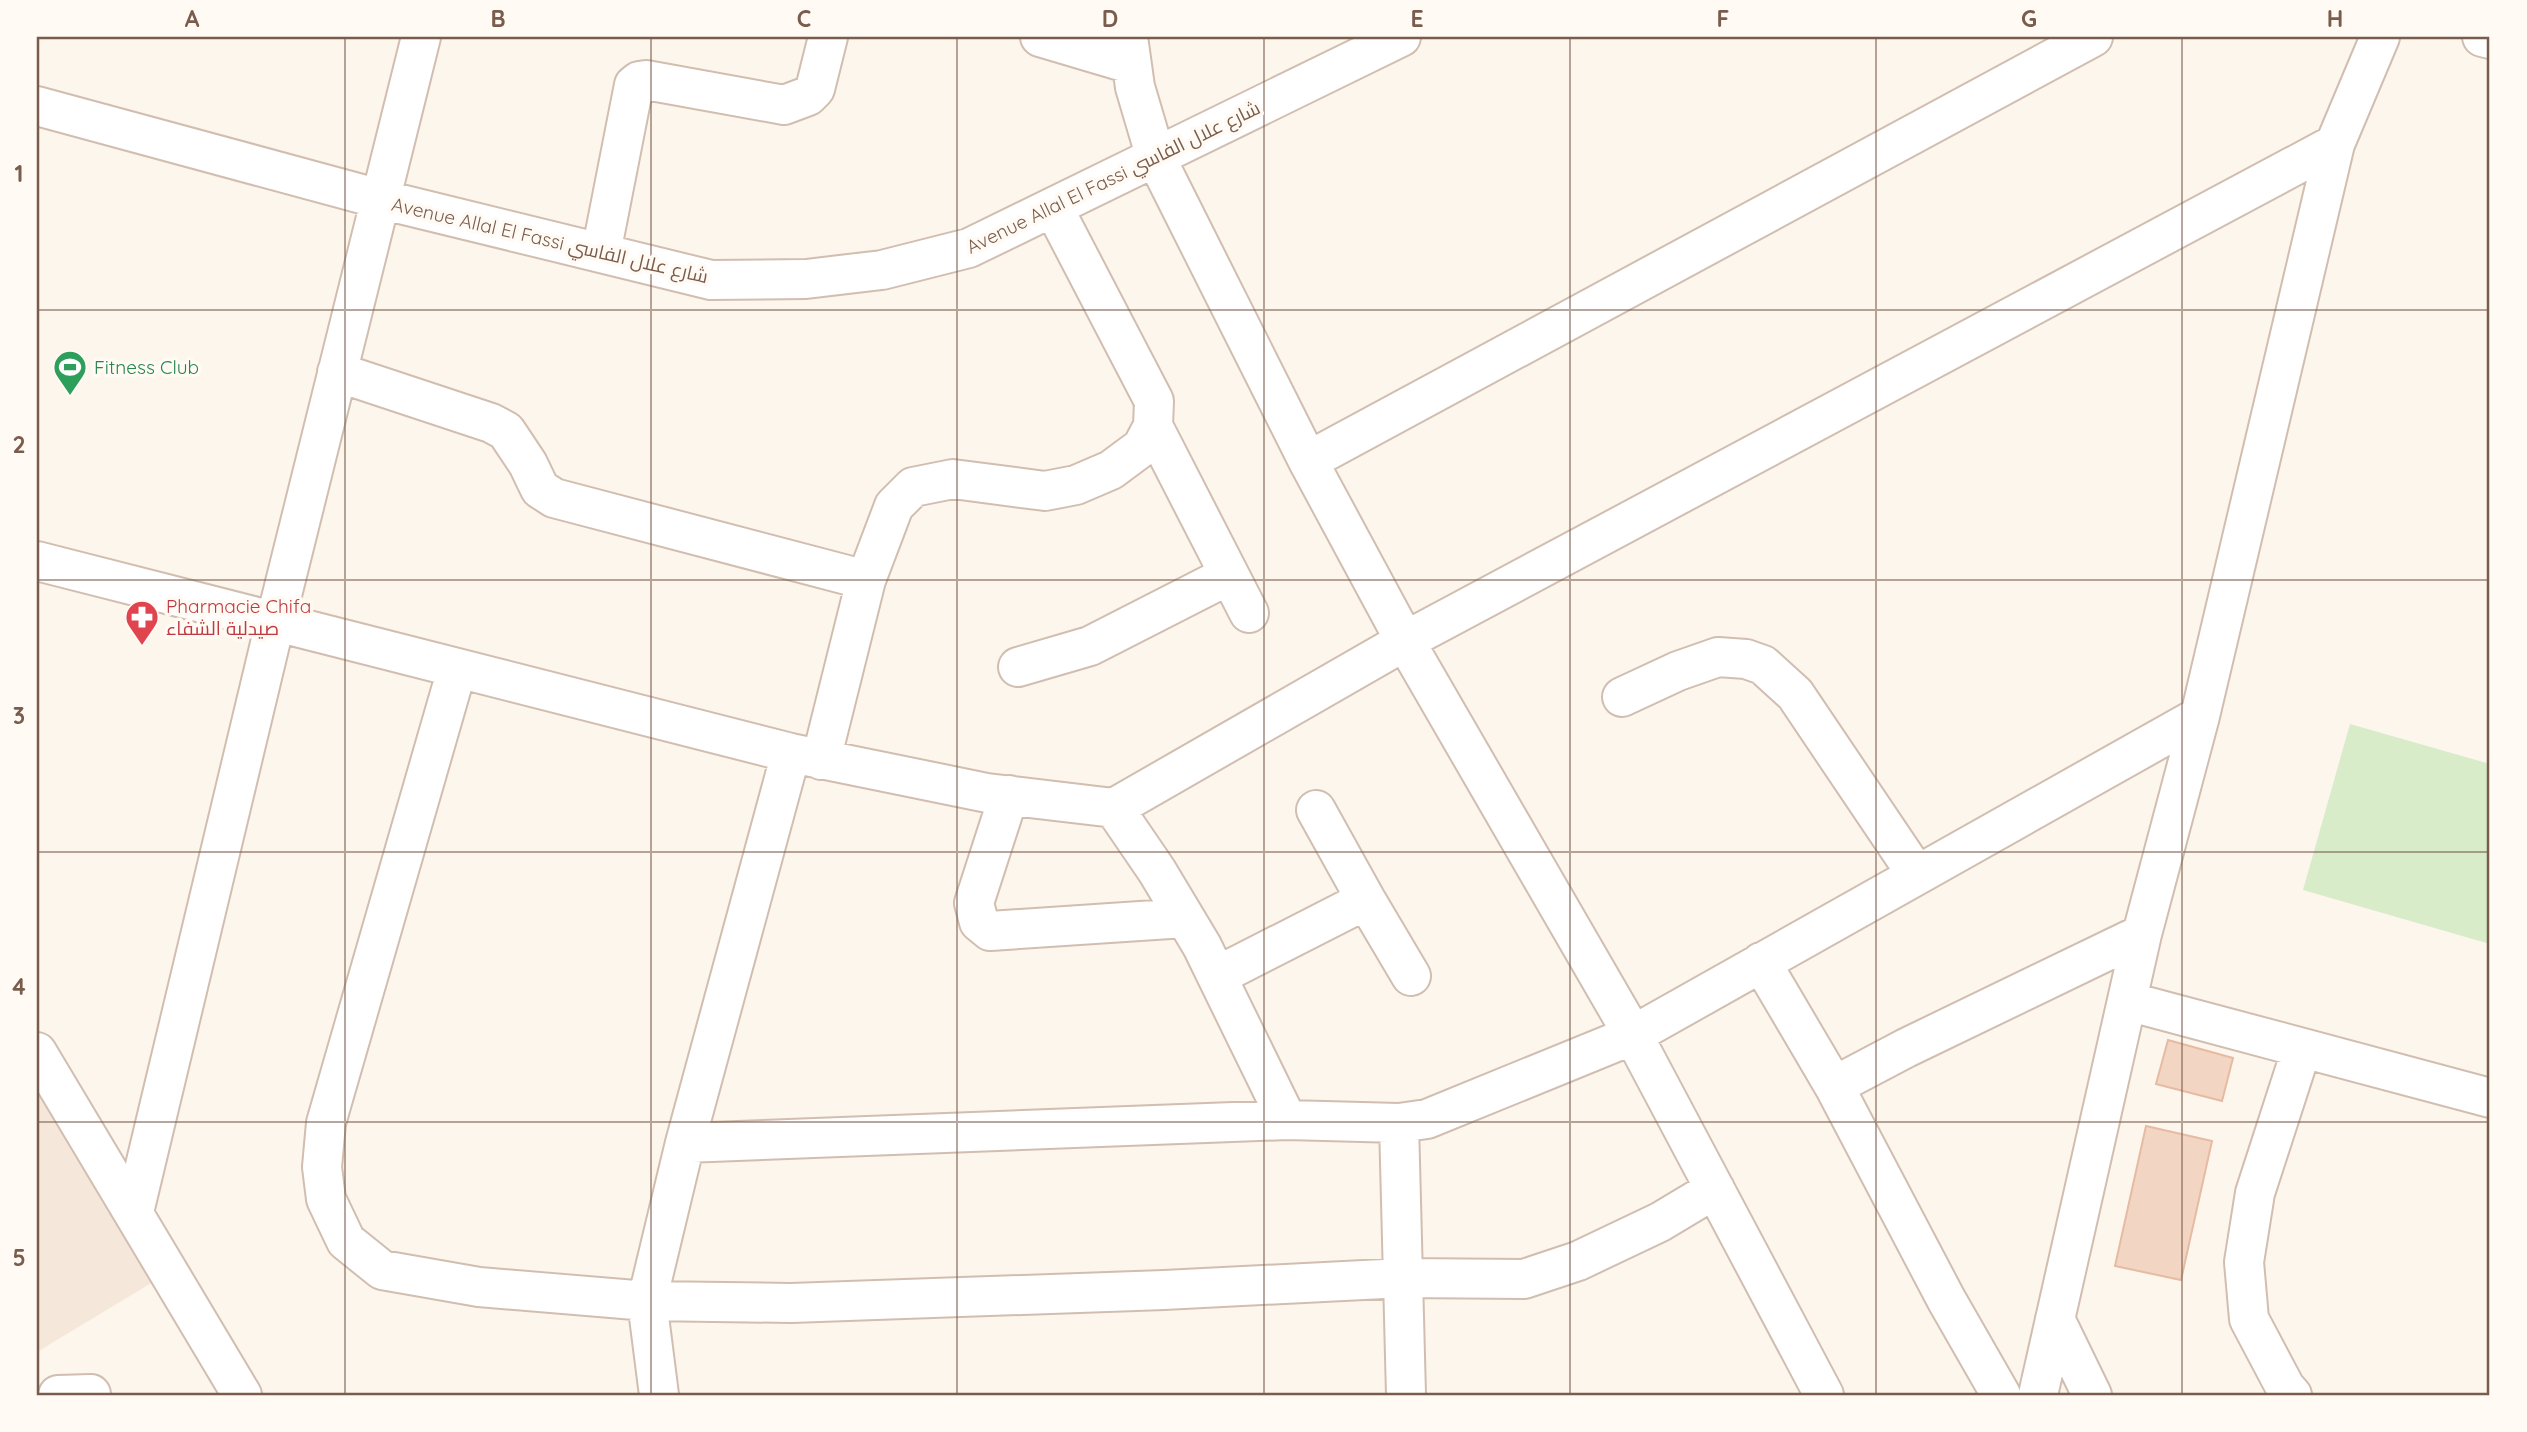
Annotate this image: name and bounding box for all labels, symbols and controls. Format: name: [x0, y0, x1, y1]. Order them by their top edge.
text: A: [185, 4, 200, 33]
text: B: [490, 4, 506, 33]
text: C: [797, 4, 811, 33]
text: D: [1102, 4, 1118, 33]
text: E: [1410, 4, 1424, 33]
text: F: [1717, 4, 1729, 33]
text: G: [2021, 4, 2037, 33]
text: H: [2327, 4, 2343, 33]
street label: Avenue Allal El Fassi شارع علال الفاسي: [962, 95, 1265, 262]
text: 1: [15, 159, 23, 188]
street label: Avenue Allal El Fassi شارع علال الفاسي: [389, 192, 711, 291]
sports icon: Fitness Club: [51, 348, 89, 397]
place label: Fitness Club: [94, 355, 199, 379]
text: 2: [12, 430, 26, 459]
place label: Pharmacie Chifa صيدلية الشفاء: [166, 594, 311, 640]
pharmacy icon: Pharmacie Chifa صيدلية الشفاء: [123, 598, 161, 647]
text: 3: [13, 701, 25, 730]
text: 4: [12, 972, 26, 1001]
text: 5: [12, 1243, 26, 1272]

